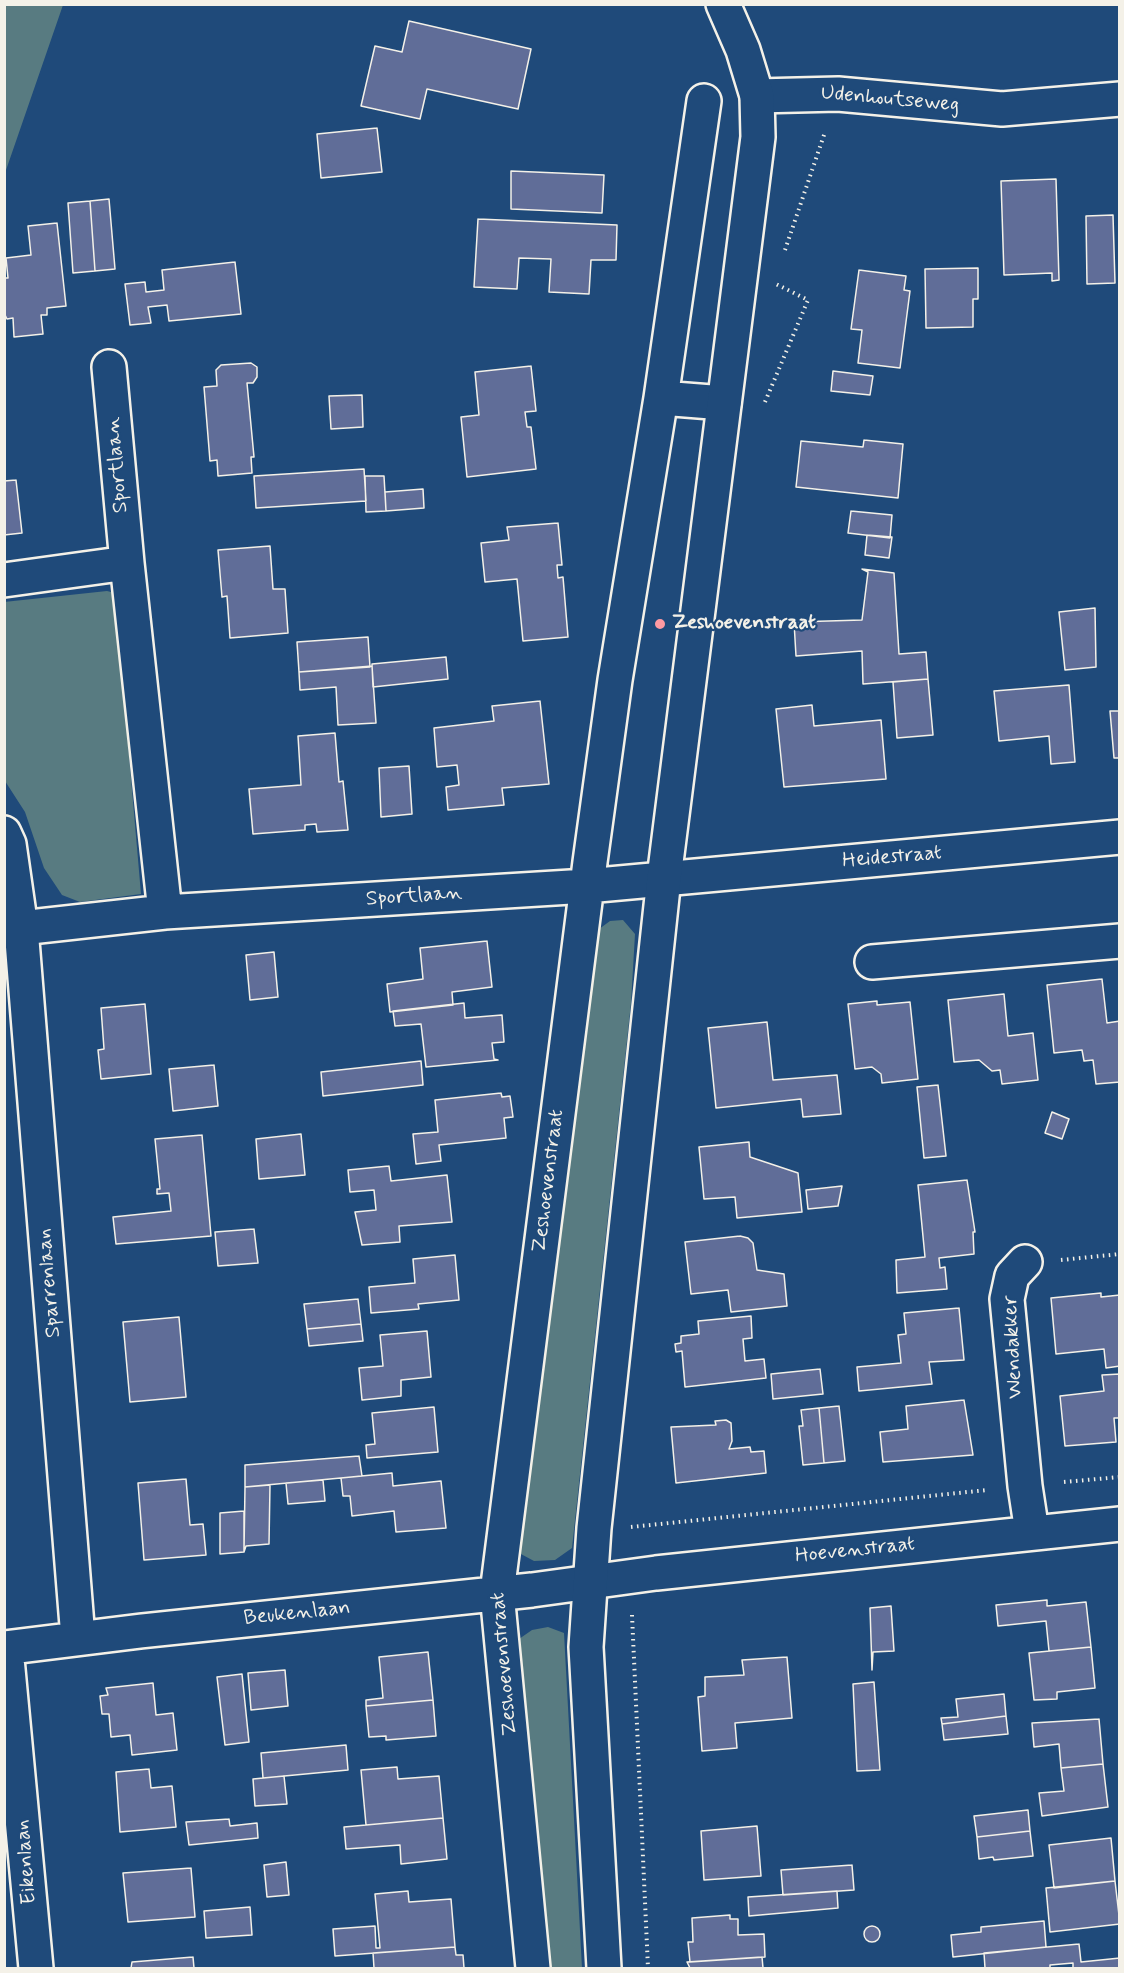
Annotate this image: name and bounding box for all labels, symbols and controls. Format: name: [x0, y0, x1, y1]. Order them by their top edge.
street label: Udenhoutseweg: [820, 81, 960, 119]
street label: Sportlaan: [101, 416, 135, 514]
place label: Zeshoevenstraat: [672, 611, 816, 637]
marker: Zeshoevenstraat: [653, 617, 667, 631]
street label: Heidestraat: [841, 841, 943, 875]
street label: Sportlaan: [365, 881, 463, 913]
street label: Zeshoevenstraat: [528, 1108, 570, 1254]
street label: Sparrenlaan: [33, 1227, 67, 1339]
street label: Wendakker: [999, 1295, 1029, 1399]
street label: Hoevenstraat: [794, 1532, 916, 1570]
street label: Zeshoevenstraat: [486, 1591, 524, 1737]
street label: Beukenlaan: [242, 1596, 352, 1632]
street label: Eikenlaan: [11, 1818, 43, 1906]

